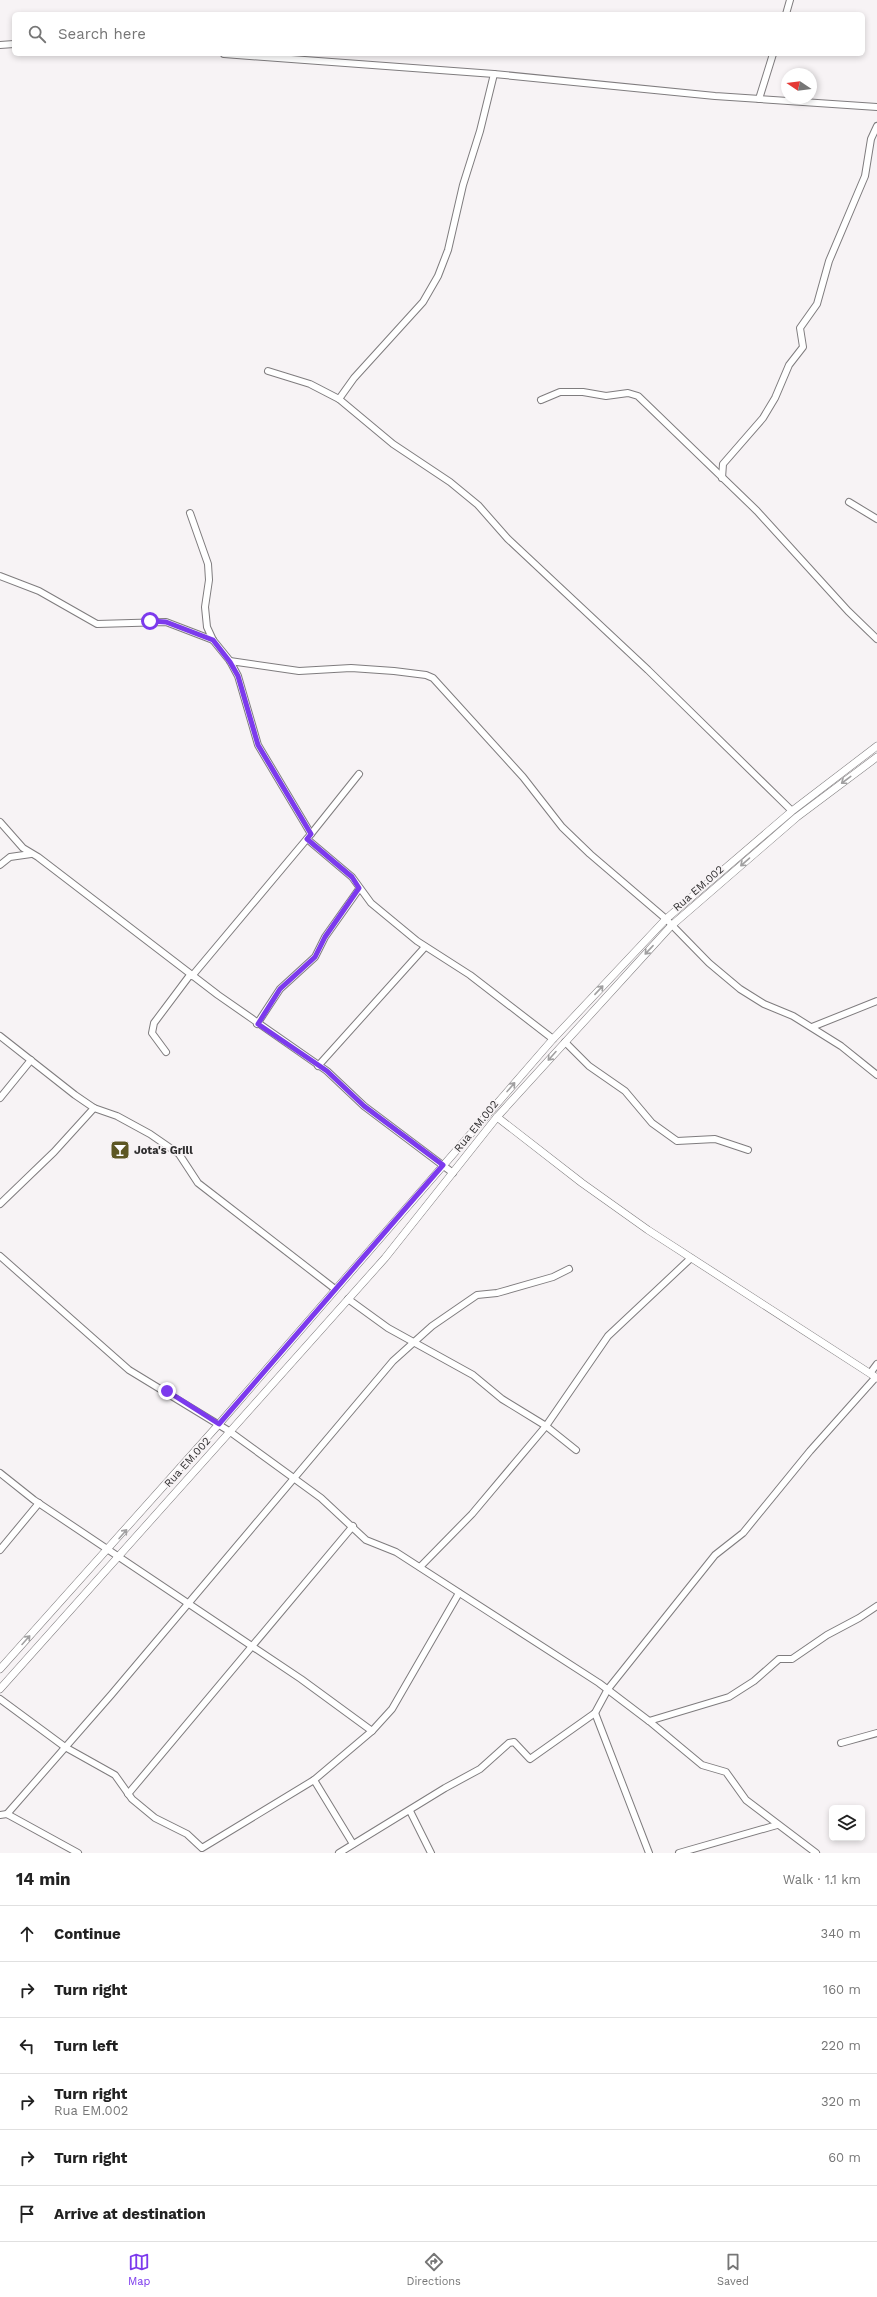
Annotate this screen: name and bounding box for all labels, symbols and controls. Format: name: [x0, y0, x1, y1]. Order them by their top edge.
search box: [12, 12, 865, 56]
icon: search: [26, 23, 48, 45]
text: Search here: [58, 25, 146, 43]
north arrow: [781, 68, 817, 104]
route start: [141, 612, 159, 630]
one-way arrow: [840, 776, 851, 784]
one-way arrow: [740, 857, 750, 867]
street label: Rua EM.002: [670, 863, 726, 914]
one-way arrow: [645, 944, 654, 954]
one-way arrow: [594, 986, 603, 996]
one-way arrow: [547, 1051, 557, 1061]
one-way arrow: [507, 1081, 516, 1092]
street label: Rua EM.002: [452, 1098, 501, 1155]
bar icon: Jota's Grill: [109, 1139, 131, 1161]
place label: Jota's Grill: [134, 1144, 193, 1157]
route end: [158, 1382, 176, 1400]
street label: Rua EM.002: [162, 1435, 213, 1490]
one-way arrow: [118, 1529, 127, 1539]
one-way arrow: [22, 1635, 31, 1645]
map controls: [829, 1805, 865, 1841]
button: layers: [829, 1805, 865, 1841]
text: 14 min: [16, 1869, 71, 1889]
text: Walk · 1.1 km: [783, 1872, 861, 1887]
icon: ahead: [16, 1923, 38, 1945]
text: Continue: [54, 1925, 121, 1943]
text: 340 m: [821, 1926, 861, 1941]
icon: right: [16, 1979, 38, 2001]
text: Turn right: [54, 1981, 127, 1999]
text: 160 m: [823, 1982, 861, 1997]
icon: left: [16, 2035, 38, 2057]
text: Turn left: [54, 2037, 118, 2055]
text: 220 m: [821, 2038, 861, 2053]
text: Turn right: [54, 2085, 127, 2103]
icon: right: [16, 2091, 38, 2113]
text: 320 m: [821, 2094, 861, 2109]
text: Rua EM.002: [54, 2103, 128, 2118]
icon: right: [16, 2147, 38, 2169]
text: Turn right: [54, 2149, 127, 2167]
text: 60 m: [828, 2150, 861, 2165]
icon: arrive: [16, 2203, 38, 2225]
text: Arrive at destination: [54, 2205, 206, 2223]
tab: Map: [128, 2251, 150, 2288]
tab: Directions: [407, 2251, 461, 2288]
tab: Saved: [717, 2251, 749, 2288]

